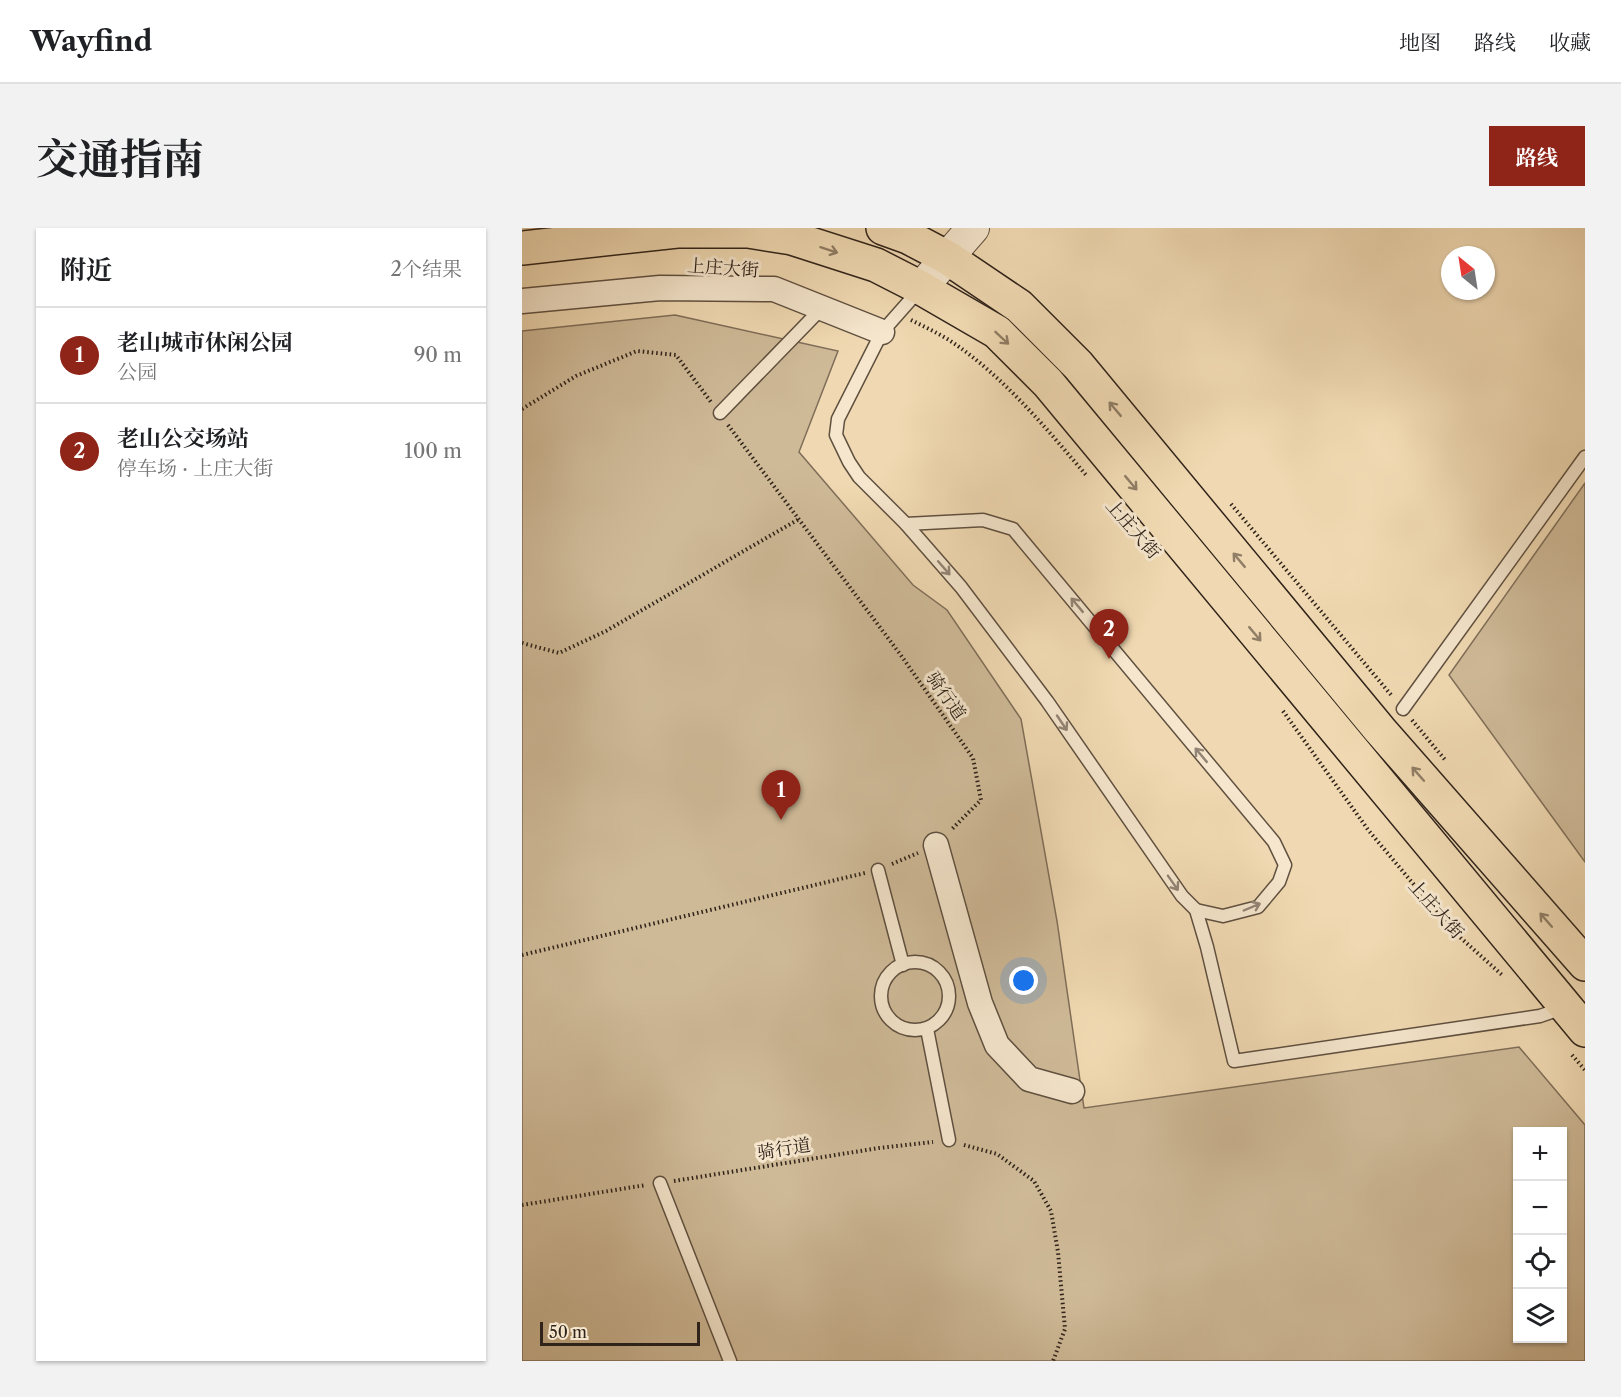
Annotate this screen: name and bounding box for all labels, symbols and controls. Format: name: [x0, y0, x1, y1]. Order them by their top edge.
text: Wayfind: [30, 24, 152, 58]
text: 地图: [1399, 30, 1441, 55]
text: 路线: [1474, 30, 1516, 55]
text: 收藏: [1549, 30, 1591, 55]
button: 路线: [1489, 126, 1585, 186]
text: 交通指南: [36, 133, 204, 185]
one-way arrow: [819, 245, 838, 256]
north arrow: [1441, 246, 1495, 300]
text: 附近: [60, 254, 112, 286]
street label: 上庄大街: [686, 255, 760, 281]
text: 2个结果: [391, 257, 462, 281]
text: 老山城市休闲公园: [117, 329, 293, 356]
one-way arrow: [994, 331, 1009, 345]
text: 1: [75, 343, 84, 367]
text: 90 m: [414, 343, 462, 367]
text: 公园: [117, 360, 157, 384]
one-way arrow: [1108, 401, 1121, 417]
text: 老山公交场站: [117, 425, 249, 452]
text: 2: [74, 439, 85, 463]
text: 100 m: [404, 439, 462, 463]
text: 停车场 · 上庄大街: [117, 456, 273, 480]
one-way arrow: [1125, 475, 1138, 491]
street label: 上庄大街: [1101, 495, 1165, 563]
one-way arrow: [1233, 552, 1246, 568]
one-way arrow: [937, 560, 951, 575]
one-way arrow: [1070, 597, 1083, 613]
pin: 2: [1090, 610, 1128, 659]
one-way arrow: [1249, 626, 1262, 642]
street label: 骑行道: [922, 668, 970, 724]
one-way arrow: [1056, 714, 1068, 731]
one-way arrow: [1195, 747, 1208, 763]
one-way arrow: [1411, 767, 1425, 782]
pin: 1: [762, 770, 800, 820]
one-way arrow: [1167, 875, 1179, 891]
street label: 上庄大街: [1404, 875, 1468, 943]
one-way arrow: [1242, 901, 1260, 912]
one-way arrow: [1540, 912, 1553, 928]
your location: [1009, 966, 1038, 995]
map controls: [1513, 1127, 1567, 1343]
button: +: [1513, 1127, 1567, 1181]
street label: 骑行道: [756, 1134, 812, 1164]
button: −: [1513, 1181, 1567, 1235]
button: locate: [1513, 1235, 1567, 1289]
button: layers: [1513, 1289, 1567, 1343]
scale bar: [540, 1319, 700, 1346]
text: 50 m: [549, 1322, 587, 1342]

